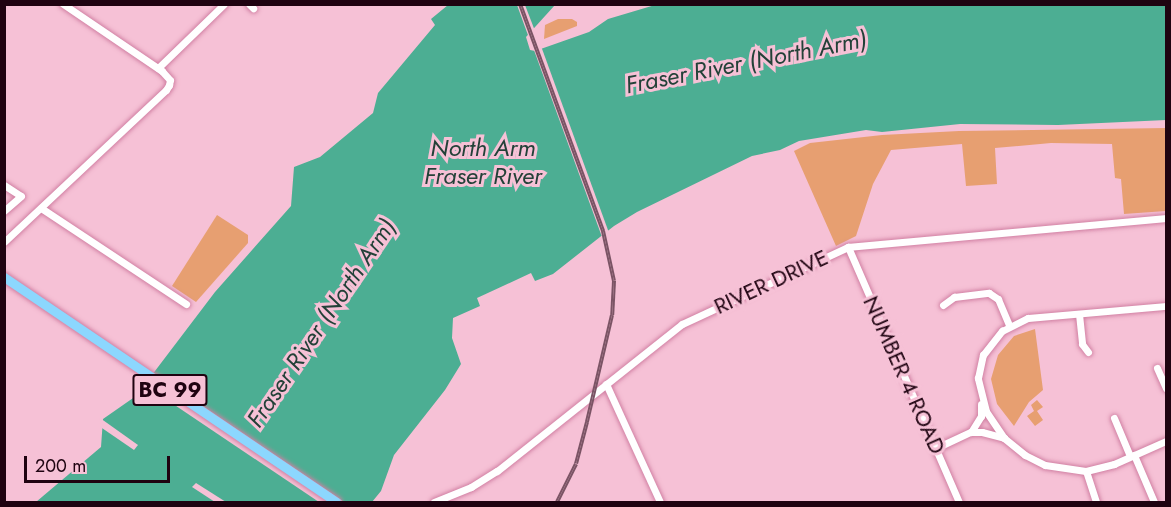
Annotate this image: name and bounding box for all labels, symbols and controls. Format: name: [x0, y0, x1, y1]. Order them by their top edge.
water label: Fraser River (North Arm): [623, 24, 869, 100]
water label: North Arm Fraser River: [424, 134, 542, 190]
water label: Fraser River (North Arm): [241, 213, 401, 433]
street label: RIVER DRIVE: [710, 244, 832, 320]
street label: NUMBER 4 ROAD: [857, 292, 951, 458]
road number: BC 99: [131, 372, 209, 408]
scale bar: [27, 444, 172, 482]
text: 200 m: [35, 453, 86, 479]

